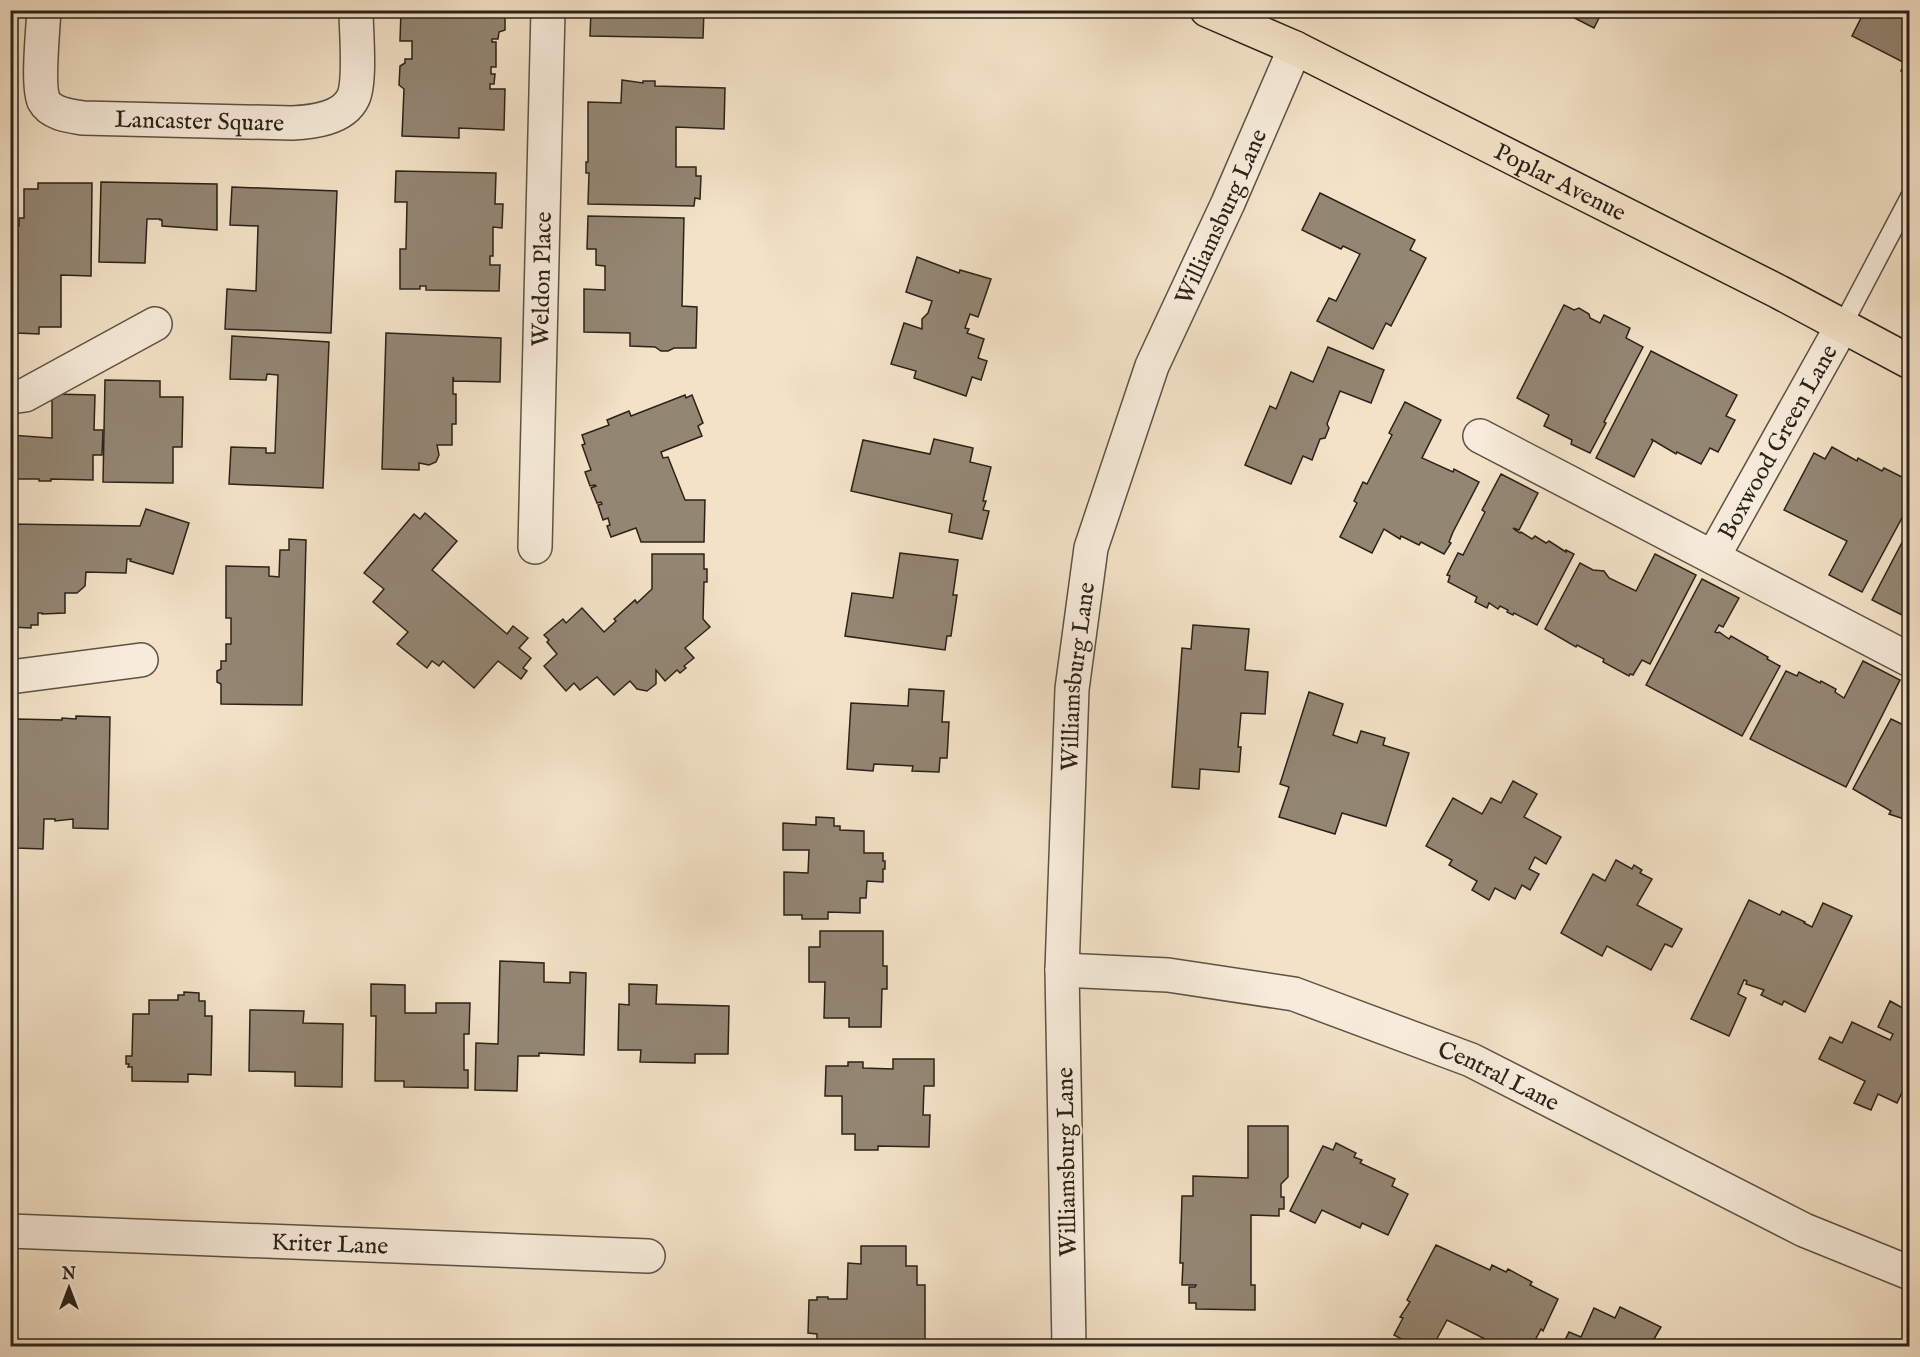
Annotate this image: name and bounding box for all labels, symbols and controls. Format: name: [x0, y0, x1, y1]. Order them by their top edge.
street label: Lancaster Square: [114, 105, 285, 140]
street label: Williamsburg Lane: [1169, 124, 1275, 310]
street label: Poplar Avenue: [1489, 137, 1631, 229]
street label: Weldon Place: [526, 211, 560, 347]
street label: Boxwood Green Lane: [1712, 339, 1846, 546]
street label: Williamsburg Lane: [1055, 580, 1103, 772]
street label: Central Lane: [1433, 1035, 1564, 1119]
street label: Williamsburg Lane: [1050, 1067, 1085, 1257]
street label: Kriter Lane: [271, 1227, 389, 1263]
north arrow: [39, 1258, 99, 1318]
text: N: [61, 1265, 76, 1285]

